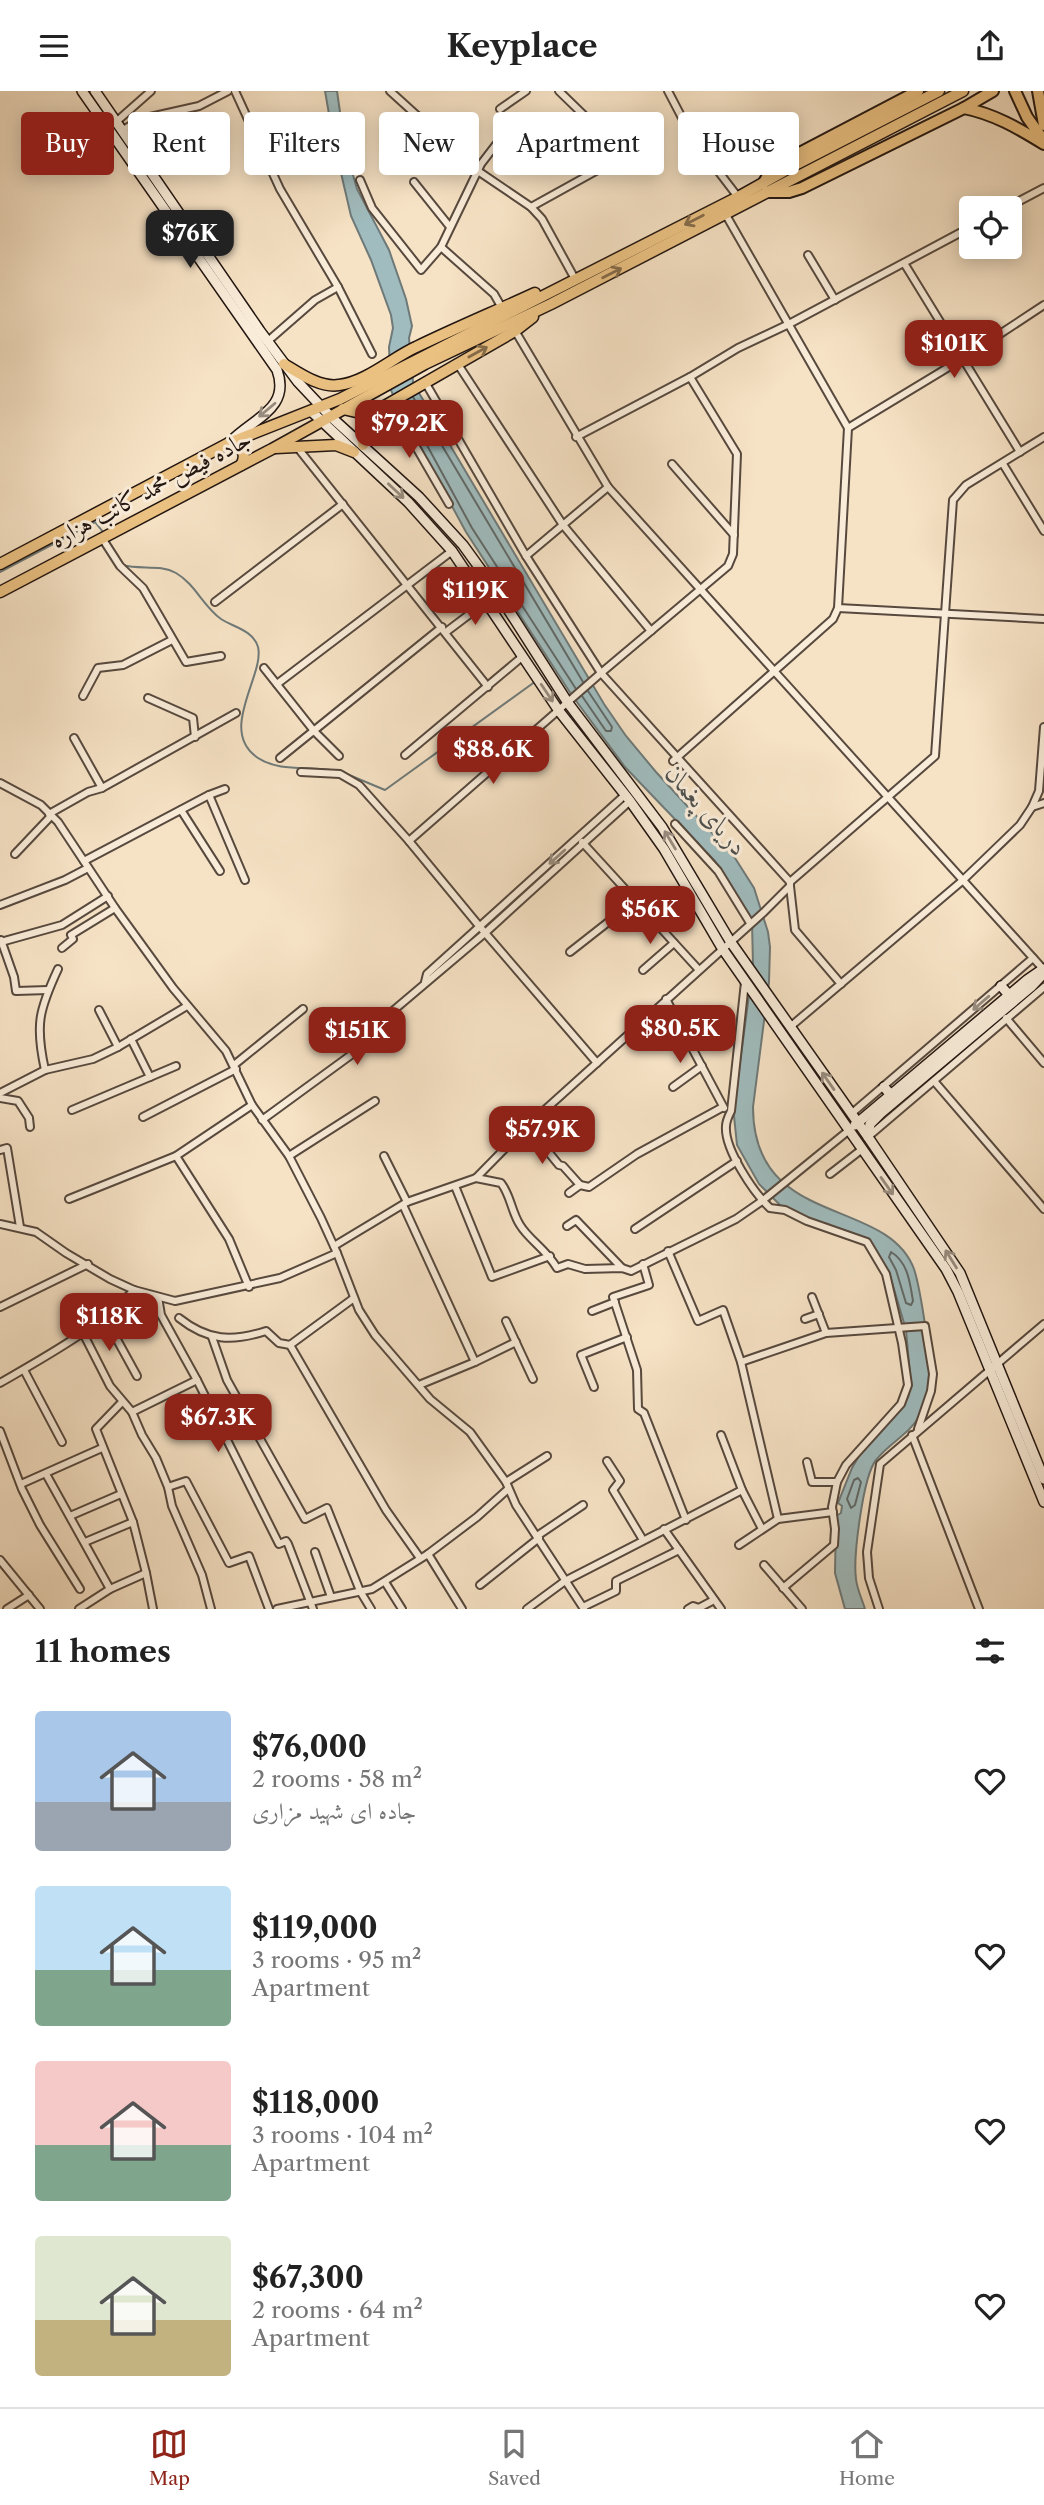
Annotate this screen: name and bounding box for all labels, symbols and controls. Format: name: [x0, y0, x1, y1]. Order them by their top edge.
text: Keyplace: [446, 26, 598, 65]
icon: menu: [35, 27, 73, 65]
icon: share: [971, 27, 1009, 65]
chip: Buy: [21, 112, 114, 175]
chip: Rent: [128, 112, 230, 175]
chip: Filters: [244, 112, 365, 175]
chip: New: [379, 112, 479, 175]
chip: Apartment: [493, 112, 664, 175]
chip: House: [678, 112, 799, 175]
map controls: [959, 196, 1022, 259]
button: locate: [959, 196, 1022, 259]
pin: $76K: [149, 211, 231, 270]
one-way arrow: [684, 213, 705, 227]
text: $76K: [162, 219, 218, 247]
one-way arrow: [601, 266, 621, 280]
pin: $101K: [905, 321, 1003, 380]
text: $101K: [921, 329, 987, 357]
one-way arrow: [467, 345, 488, 358]
pin: $79.2K: [352, 401, 466, 460]
one-way arrow: [258, 402, 276, 418]
text: $79.2K: [371, 409, 447, 437]
street label: جاده فیض محمد کاتب هزاره: [46, 423, 256, 555]
one-way arrow: [387, 483, 404, 500]
pin: $119K: [426, 567, 524, 627]
text: $119K: [442, 576, 508, 604]
one-way arrow: [540, 682, 554, 702]
pin: $88.6K: [436, 727, 550, 786]
text: $88.6K: [453, 735, 533, 763]
water label: دریای پغمان: [656, 758, 755, 864]
one-way arrow: [663, 831, 678, 850]
one-way arrow: [548, 849, 566, 865]
pin: $56K: [609, 887, 691, 946]
text: $56K: [621, 895, 679, 923]
one-way arrow: [973, 995, 991, 1011]
pin: $80.5K: [623, 1005, 737, 1065]
pin: $151K: [308, 1007, 406, 1067]
text: $80.5K: [641, 1014, 719, 1042]
text: $151K: [325, 1016, 389, 1044]
one-way arrow: [821, 1072, 835, 1091]
pin: $57.9K: [485, 1107, 599, 1166]
text: $57.9K: [505, 1115, 579, 1143]
one-way arrow: [880, 1176, 894, 1195]
one-way arrow: [944, 1249, 958, 1269]
pin: $118K: [60, 1293, 158, 1353]
text: $118K: [76, 1302, 142, 1330]
pin: $67.3K: [161, 1395, 275, 1454]
text: $67.3K: [181, 1403, 255, 1431]
icon: filters: [971, 1632, 1009, 1670]
text: 11 homes: [35, 1633, 171, 1670]
text: $76,000: [252, 1728, 367, 1765]
icon: home: [91, 1739, 175, 1823]
icon: heart: [971, 1762, 1009, 1800]
text: 2 rooms · 58 m²: [252, 1765, 422, 1793]
text: جاده ای شهید مزاری: [252, 1797, 417, 1825]
text: $119,000: [252, 1909, 378, 1946]
icon: home: [91, 1914, 175, 1998]
icon: heart: [971, 1937, 1009, 1975]
text: 3 rooms · 95 m²: [252, 1946, 421, 1974]
text: Apartment: [252, 1974, 370, 2002]
text: $118,000: [252, 2084, 379, 2121]
icon: home: [91, 2089, 175, 2173]
icon: heart: [971, 2112, 1009, 2150]
text: 3 rooms · 104 m²: [252, 2121, 433, 2149]
text: Apartment: [252, 2149, 370, 2177]
text: $67,300: [252, 2259, 364, 2296]
icon: home: [91, 2264, 175, 2348]
icon: heart: [971, 2287, 1009, 2325]
text: 2 rooms · 64 m²: [252, 2296, 423, 2324]
text: Apartment: [252, 2324, 370, 2352]
tab: Map: [149, 2425, 190, 2490]
tab: Saved: [488, 2425, 541, 2490]
tab: Home: [839, 2425, 895, 2490]

